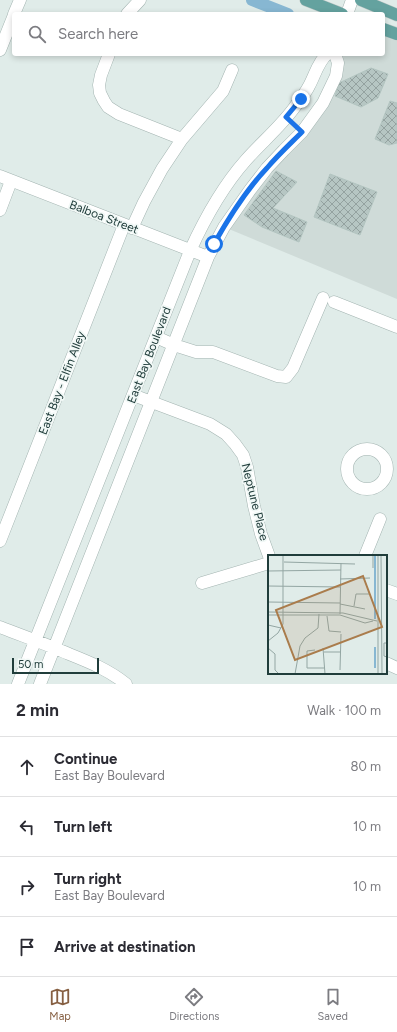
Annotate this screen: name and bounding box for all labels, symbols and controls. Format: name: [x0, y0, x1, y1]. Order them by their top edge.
search box: [12, 12, 385, 56]
icon: search: [26, 23, 48, 45]
text: Search here: [58, 25, 138, 43]
route end: [292, 90, 310, 108]
street label: Balboa Street: [68, 197, 141, 237]
route start: [205, 235, 223, 253]
street label: East Bay Boulevard: [124, 305, 174, 405]
street label: East Bay - Elfin Alley: [36, 329, 88, 437]
street label: Neptune Place: [239, 462, 271, 543]
inset map: [268, 555, 387, 674]
scale bar: [12, 656, 99, 675]
text: 50 m: [18, 658, 43, 671]
text: 2 min: [16, 700, 59, 720]
text: Walk · 100 m: [307, 703, 381, 718]
text: Continue: [54, 750, 117, 768]
icon: ahead: [16, 756, 38, 778]
text: 80 m: [350, 759, 381, 774]
text: East Bay Boulevard: [54, 768, 165, 783]
icon: left: [16, 816, 38, 838]
text: Turn left: [54, 818, 112, 836]
text: 10 m: [353, 819, 381, 834]
text: Turn right: [54, 870, 122, 888]
icon: right: [16, 876, 38, 898]
text: 10 m: [353, 879, 381, 894]
text: East Bay Boulevard: [54, 888, 165, 903]
icon: arrive: [16, 936, 38, 958]
text: Arrive at destination: [54, 938, 195, 956]
tab: Map: [49, 986, 71, 1023]
tab: Directions: [169, 986, 219, 1023]
tab: Saved: [318, 986, 348, 1023]

